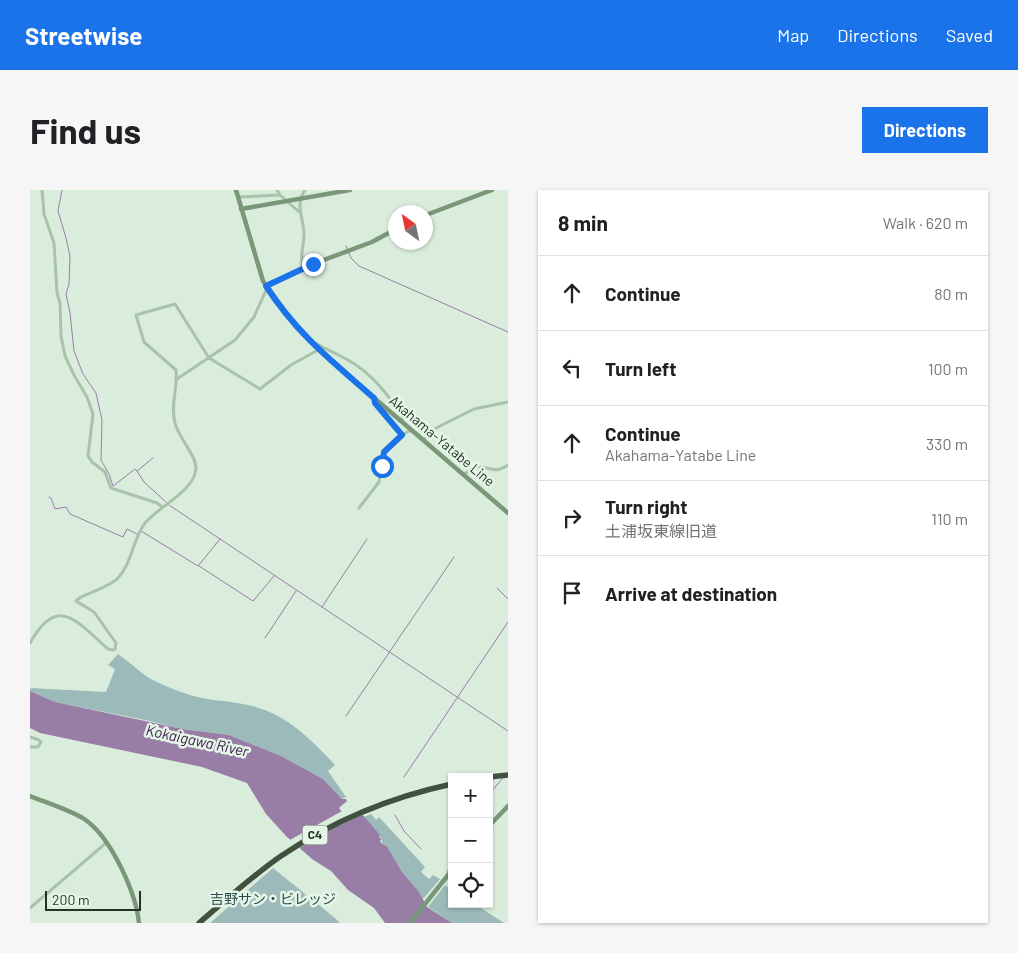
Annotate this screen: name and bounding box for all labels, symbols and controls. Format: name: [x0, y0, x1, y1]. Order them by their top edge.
text: Streetwise: [25, 21, 142, 50]
text: Map: [777, 24, 809, 46]
text: Directions: [837, 24, 918, 46]
text: Saved: [946, 24, 993, 46]
button: Directions: [862, 107, 988, 153]
text: Find us: [30, 109, 141, 151]
north arrow: [388, 205, 433, 250]
text: 8 min: [558, 210, 608, 235]
text: Walk · 620 m: [883, 213, 968, 232]
route end: [302, 253, 325, 276]
icon: ahead: [558, 279, 586, 307]
text: Continue: [605, 282, 681, 305]
text: 80 m: [934, 284, 968, 303]
icon: left: [558, 354, 586, 382]
text: Turn left: [605, 357, 676, 380]
text: 100 m: [928, 359, 968, 378]
street label: Akahama-Yatabe Line: [386, 392, 498, 490]
text: Continue: [605, 422, 681, 445]
icon: ahead: [558, 429, 586, 457]
text: 330 m: [926, 434, 968, 453]
text: Akahama-Yatabe Line: [605, 445, 756, 464]
route start: [371, 455, 394, 478]
text: Turn right: [605, 495, 687, 518]
icon: right: [558, 504, 586, 532]
text: 110 m: [931, 509, 968, 528]
text: 土浦坂東線旧道: [605, 521, 717, 540]
icon: arrive: [558, 579, 586, 607]
text: Arrive at destination: [605, 582, 777, 605]
water label: Kokaigawa River: [144, 720, 251, 760]
map controls: [448, 773, 493, 908]
button: +: [448, 773, 493, 818]
button: −: [448, 818, 493, 863]
road number: C4: [302, 826, 328, 844]
button: locate: [448, 863, 493, 908]
scale bar: [45, 888, 141, 911]
park label: 吉野サン・ビレッジ: [210, 890, 336, 907]
text: 200 m: [52, 891, 90, 908]

